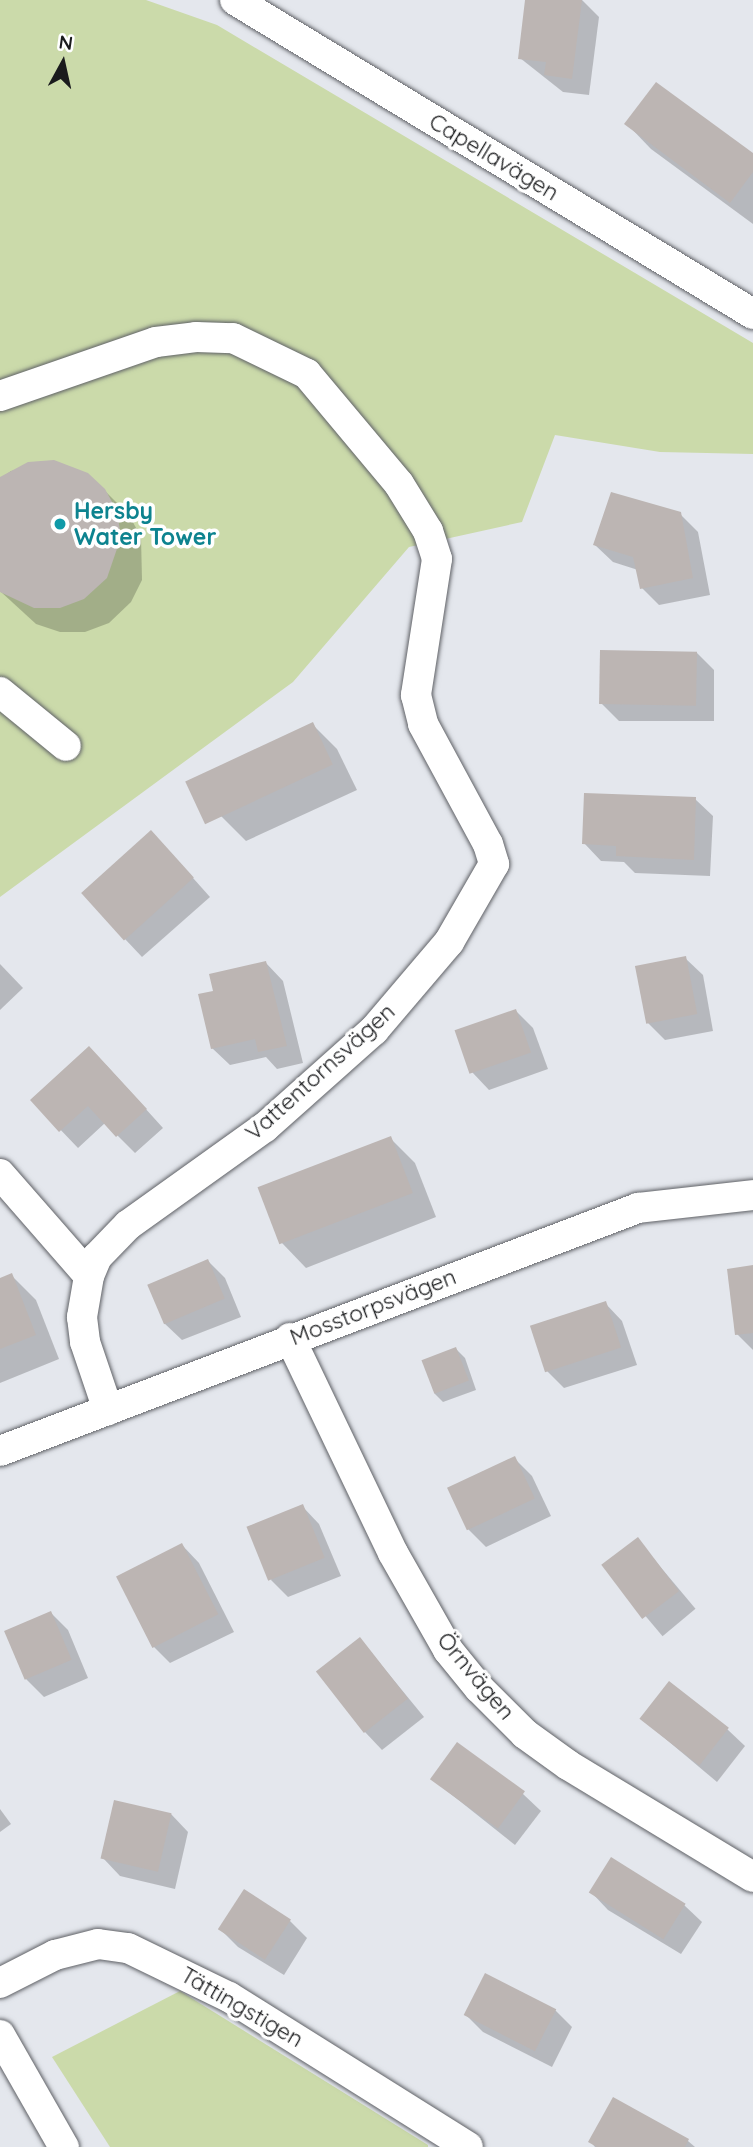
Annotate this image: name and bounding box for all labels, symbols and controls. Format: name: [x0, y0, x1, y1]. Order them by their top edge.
north arrow: [28, 28, 98, 98]
text: N: [57, 29, 75, 55]
street label: Capellavägen: [424, 107, 564, 207]
place label: Hersby Water Tower: [74, 497, 216, 551]
marker: Hersby Water Tower: [52, 516, 68, 532]
street label: Vattentornsvägen: [240, 998, 400, 1146]
street label: Mosstorpsvägen: [286, 1263, 460, 1351]
street label: Örnvägen: [431, 1627, 521, 1725]
street label: Tättingstigen: [176, 1961, 308, 2053]

